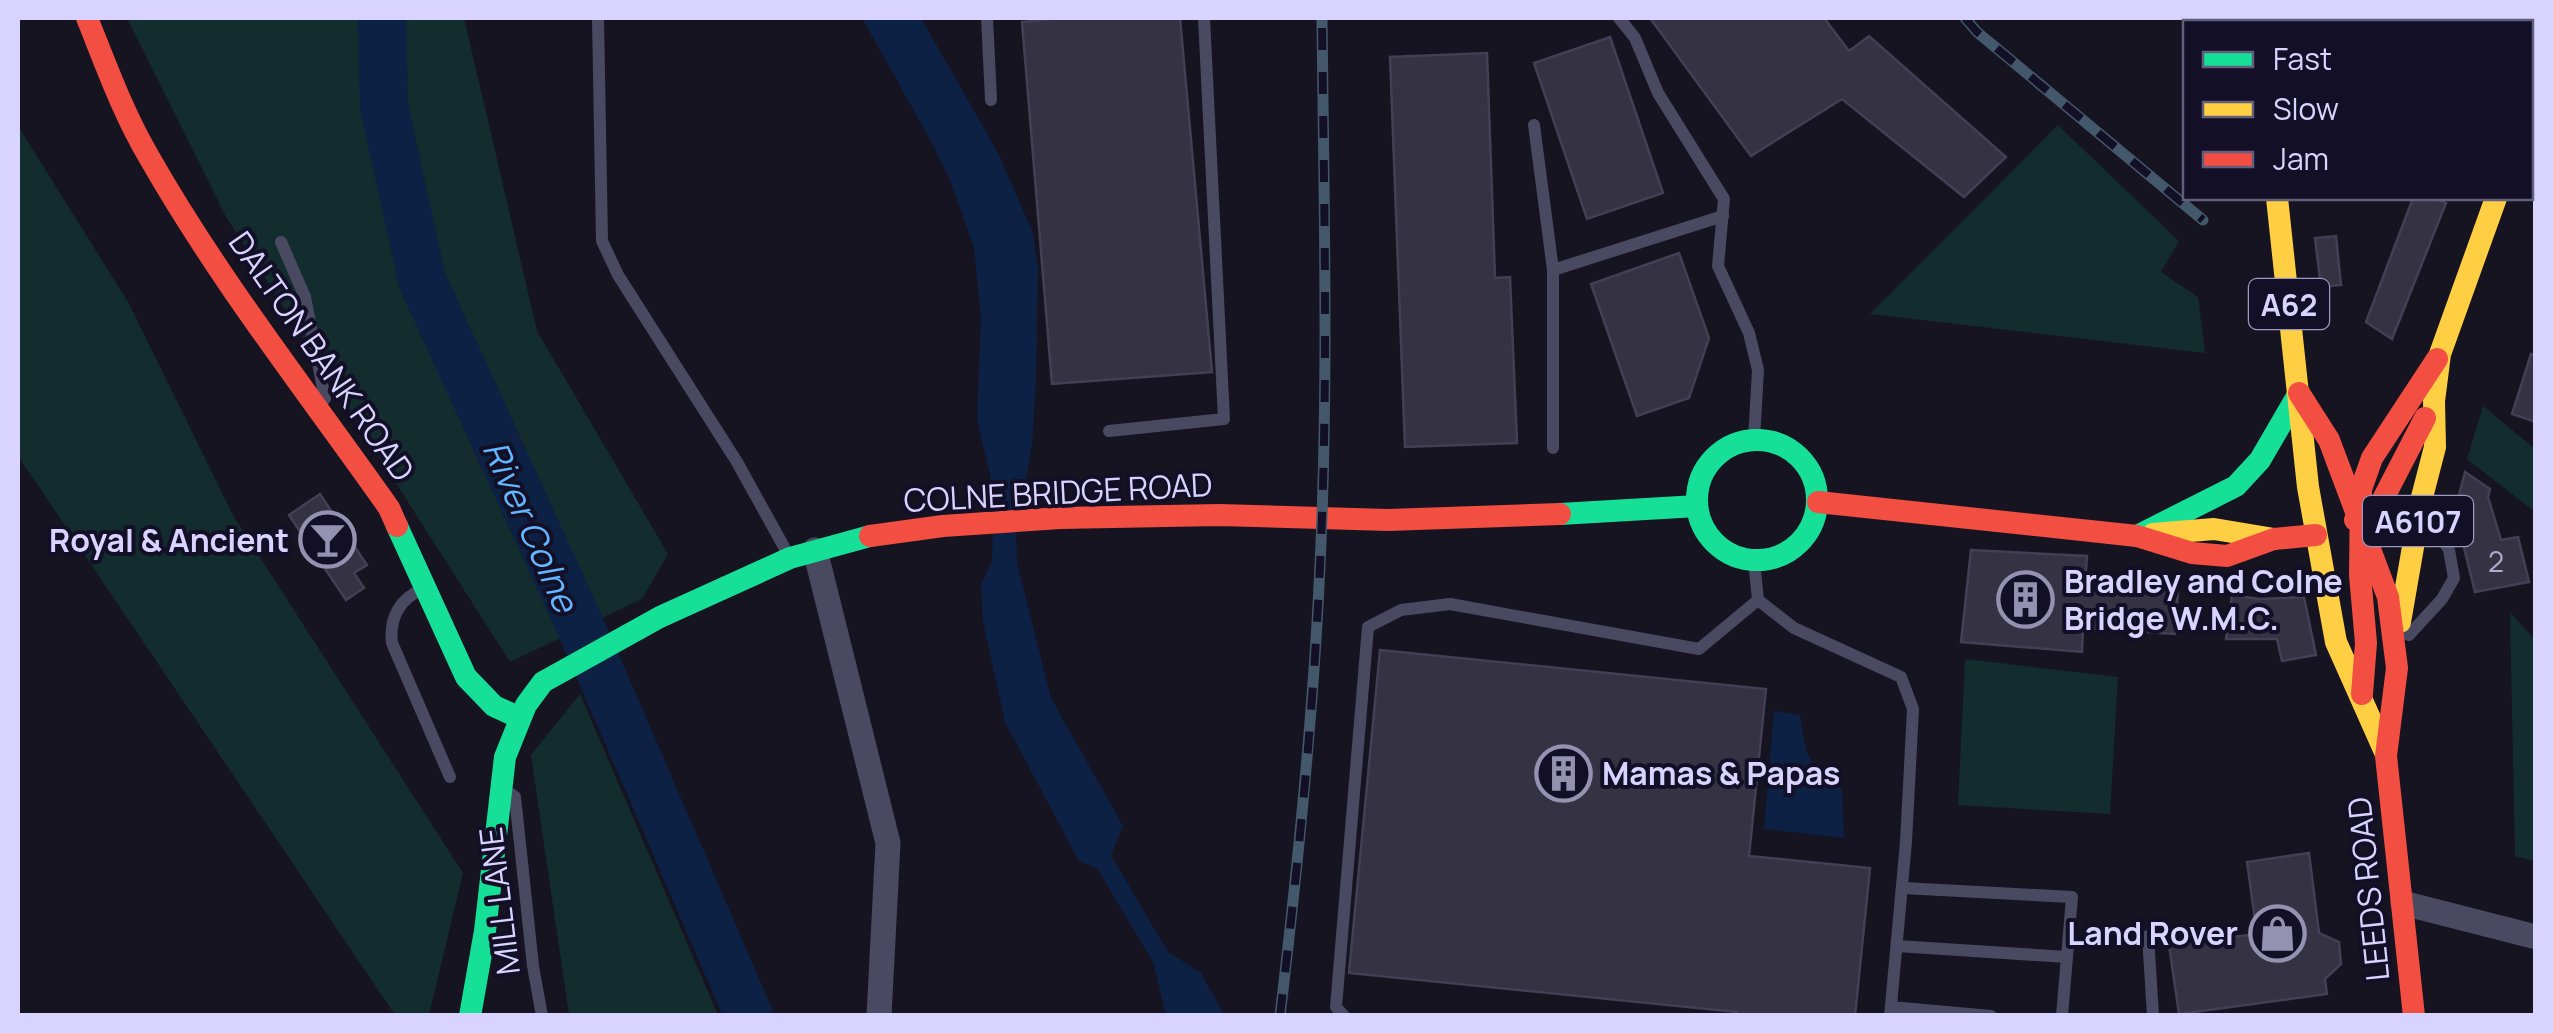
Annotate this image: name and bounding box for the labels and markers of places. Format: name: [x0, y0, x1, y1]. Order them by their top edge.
bar icon: Royal & Ancient: [298, 510, 358, 570]
place label: Royal & Ancient: [49, 518, 289, 562]
place label: Bradley and Colne Bridge W.M.C.: [2064, 559, 2343, 640]
building icon: Bradley and Colne Bridge W.M.C.: [1995, 569, 2055, 629]
building icon: Mamas & Papas: [1533, 743, 1593, 803]
place label: Mamas & Papas: [1602, 751, 1840, 795]
shop icon: Land Rover: [2247, 903, 2307, 963]
place label: Land Rover: [2067, 911, 2238, 955]

